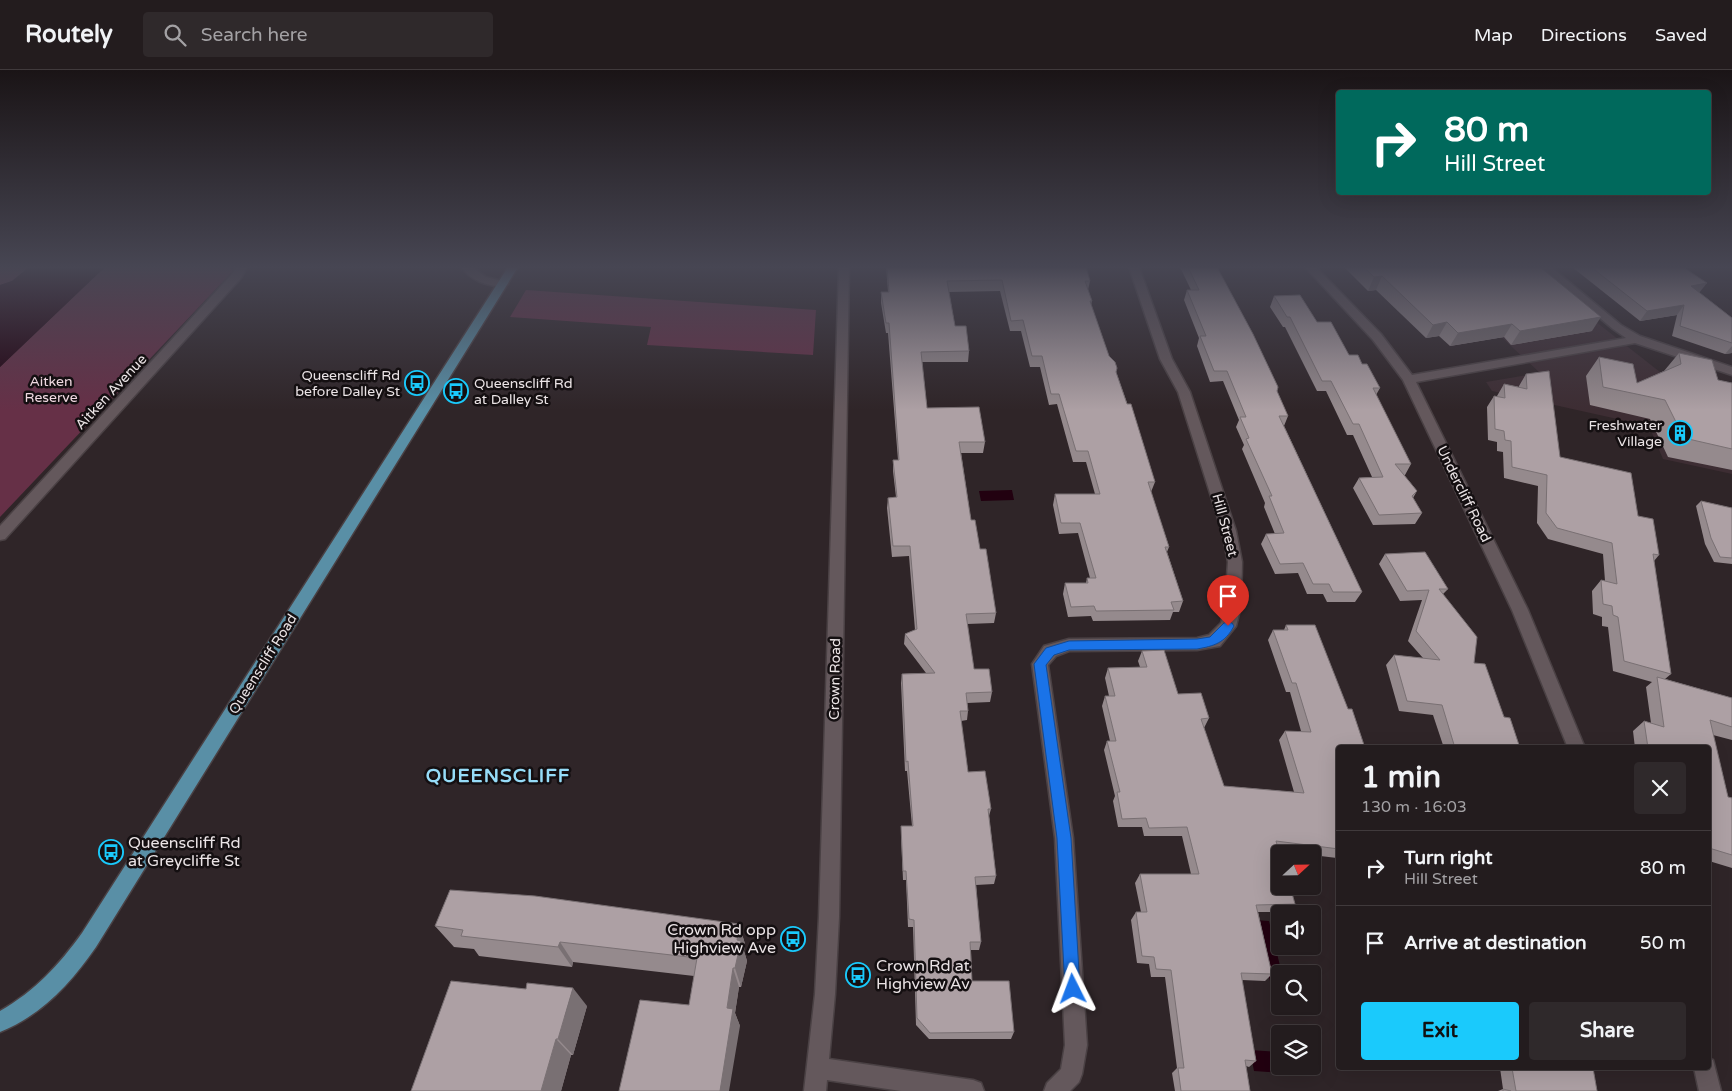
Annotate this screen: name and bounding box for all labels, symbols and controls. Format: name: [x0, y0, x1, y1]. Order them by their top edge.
search box: [143, 12, 493, 57]
text: Routely: [25, 20, 113, 49]
icon: search: [161, 21, 189, 49]
text: Search here: [201, 24, 308, 46]
text: Map: [1474, 24, 1513, 46]
text: Directions: [1541, 24, 1627, 46]
text: Saved: [1655, 24, 1707, 46]
text: 80 m: [1444, 109, 1529, 151]
icon: right: [1361, 110, 1426, 175]
text: Hill Street: [1444, 151, 1545, 177]
street label: Aitken Avenue: [72, 351, 150, 433]
place label: Queenscliff Rd before Dalley St: [295, 367, 401, 400]
bus stop icon: Queenscliff Rd before Dalley St: [404, 370, 430, 396]
park label: Aitken Reserve: [24, 373, 78, 406]
place label: Queenscliff Rd at Dalley St: [474, 375, 573, 408]
bus stop icon: Queenscliff Rd at Dalley St: [443, 378, 469, 404]
place label: Freshwater Village: [1588, 417, 1663, 450]
building icon: Freshwater Village: [1667, 420, 1693, 446]
street label: Undercliff Road: [1433, 443, 1495, 545]
street label: Hill Street: [1208, 492, 1242, 559]
pin: [1207, 575, 1249, 626]
icon: arrive: [1214, 582, 1242, 610]
street label: Queenscliff Road: [225, 611, 301, 717]
street label: Crown Road: [826, 638, 844, 720]
text: 1 min: [1361, 759, 1441, 796]
button: close: [1634, 762, 1686, 814]
district label: QUEENSCLIFF: [426, 765, 570, 787]
text: 130 m · 16:03: [1361, 797, 1467, 817]
place label: Queenscliff Rd at Greycliffe St: [128, 833, 241, 871]
bus stop icon: Queenscliff Rd at Greycliffe St: [98, 839, 124, 865]
north arrow: [1271, 845, 1321, 895]
map controls: [1271, 845, 1321, 1075]
text: Turn right: [1404, 847, 1492, 869]
icon: right: [1361, 854, 1389, 882]
text: 80 m: [1640, 857, 1686, 879]
text: Hill Street: [1404, 869, 1478, 889]
button: sound: [1271, 905, 1321, 955]
place label: Crown Rd opp Highview Ave: [667, 920, 776, 958]
bus stop icon: Crown Rd opp Highview Ave: [780, 926, 806, 952]
icon: arrive: [1361, 929, 1389, 957]
text: Arrive at destination: [1404, 932, 1587, 954]
text: 50 m: [1640, 932, 1686, 954]
place label: Crown Rd at Highview Av: [876, 956, 970, 994]
bus stop icon: Crown Rd at Highview Av: [845, 962, 871, 988]
position arrow: [1046, 962, 1098, 1014]
button: search: [1271, 965, 1321, 1015]
button: Exit: [1361, 1002, 1519, 1060]
button: Share: [1529, 1002, 1686, 1060]
button: layers: [1271, 1025, 1321, 1075]

